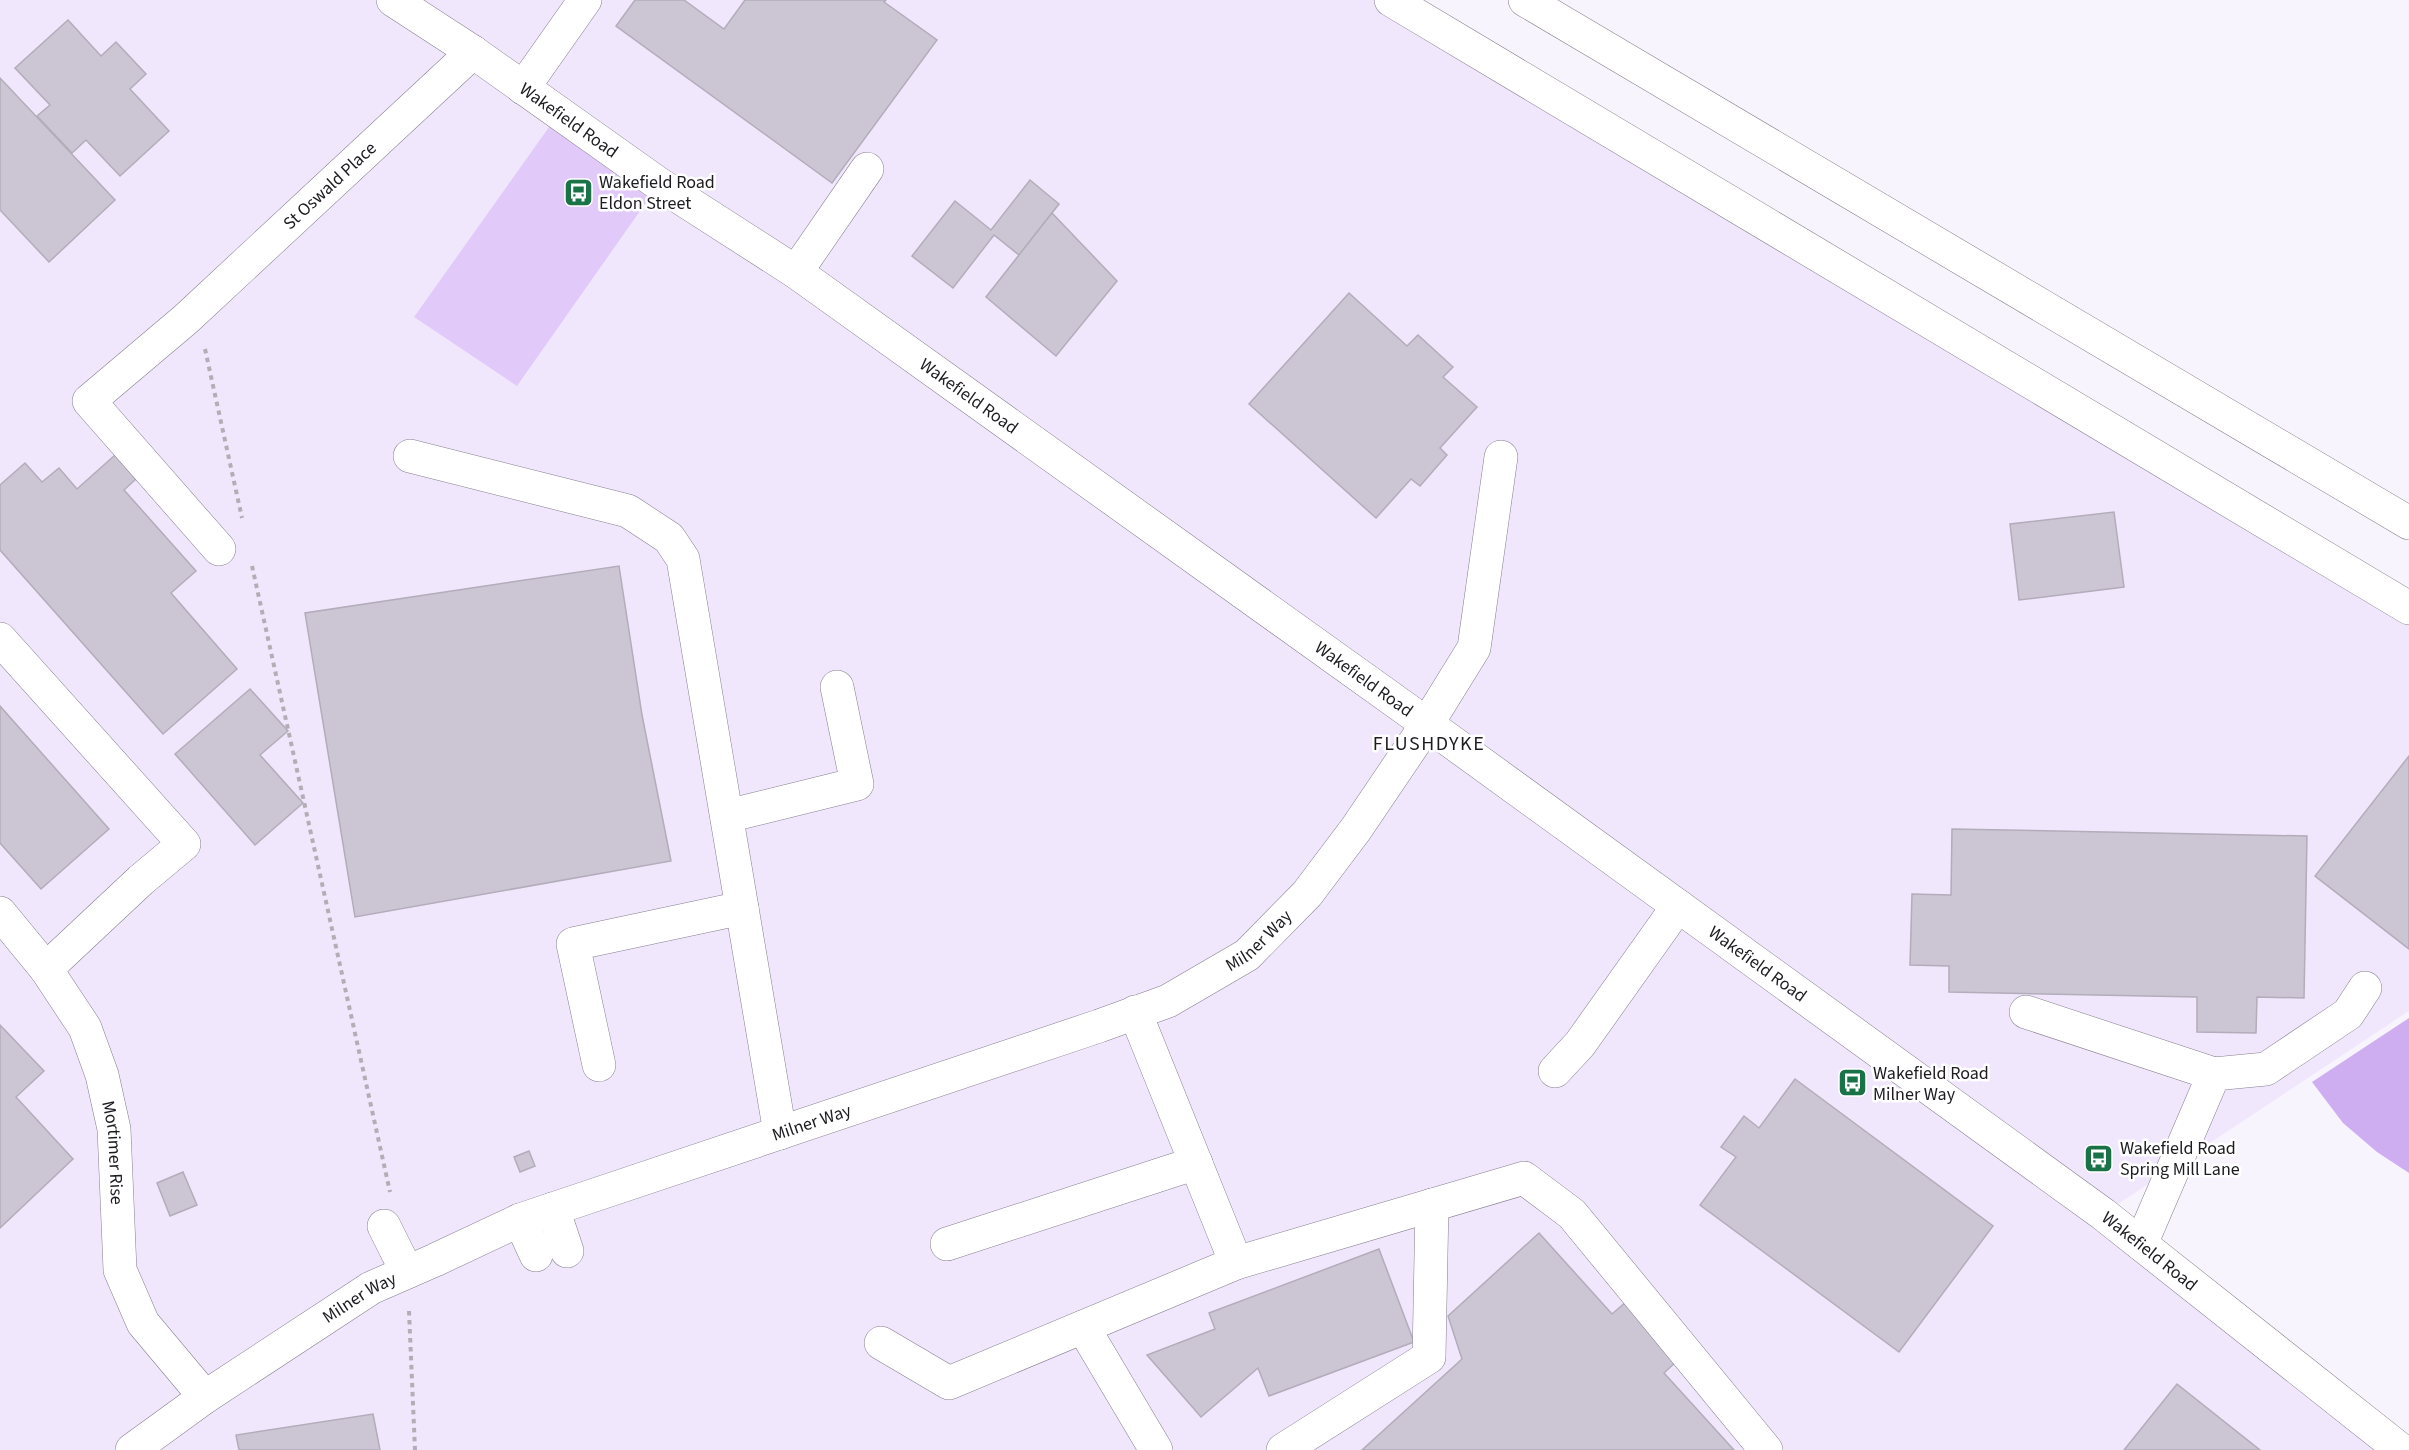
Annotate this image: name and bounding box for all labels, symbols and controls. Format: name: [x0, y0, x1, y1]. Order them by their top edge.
street label: Wakefield Road: [514, 76, 623, 164]
street label: St Oswald Place: [277, 136, 382, 235]
place label: Wakefield Road Eldon Street: [599, 170, 715, 216]
bus stop icon: Wakefield Road Eldon Street: [562, 176, 594, 208]
street label: Wakefield Road: [914, 352, 1023, 440]
street label: Wakefield Road: [1310, 635, 1418, 723]
district label: FLUSHDYKE: [1373, 730, 1485, 758]
street label: Milner Way: [1221, 904, 1298, 977]
street label: Wakefield Road: [1703, 920, 1812, 1008]
place label: Wakefield Road Milner Way: [1873, 1061, 1989, 1107]
bus stop icon: Wakefield Road Milner Way: [1836, 1067, 1868, 1099]
street label: Milner Way: [769, 1097, 855, 1147]
street label: Mortimer Rise: [96, 1098, 130, 1205]
place label: Wakefield Road Spring Mill Lane: [2120, 1136, 2240, 1182]
bus stop icon: Wakefield Road Spring Mill Lane: [2083, 1142, 2115, 1174]
street label: Wakefield Road: [2097, 1205, 2203, 1297]
street label: Milner Way: [317, 1266, 401, 1329]

